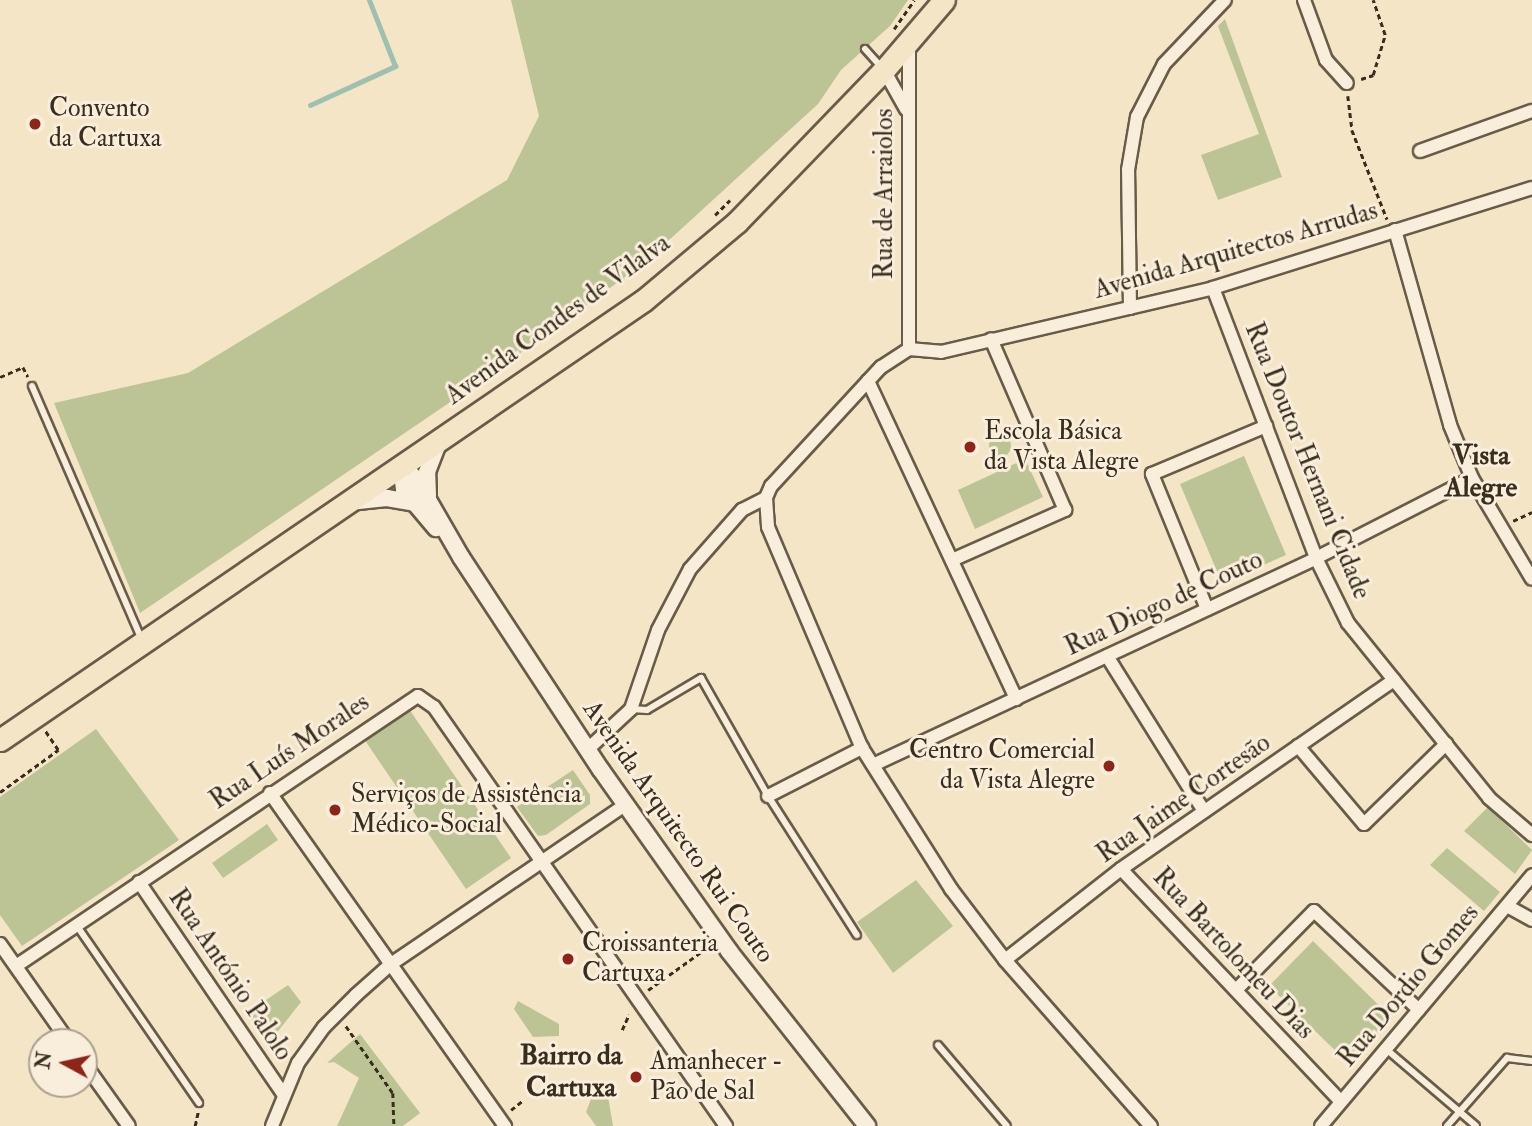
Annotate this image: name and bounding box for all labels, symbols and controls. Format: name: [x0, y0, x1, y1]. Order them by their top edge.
place label: Convento da Cartuxa: [49, 93, 161, 154]
street label: Rua de Arraiolos: [869, 109, 901, 279]
marker: Convento da Cartuxa: [27, 116, 43, 132]
street label: Avenida Arquitectos Arrudas: [1091, 196, 1381, 306]
street label: Avenida Condes de Vilalva: [440, 228, 676, 412]
street label: Rua Doutor Hernani Cidade: [1237, 318, 1377, 604]
place label: Escola Básica da Vista Alegre: [984, 416, 1139, 478]
marker: Escola Básica da Vista Alegre: [962, 439, 978, 455]
district label: Vista Alegre: [1445, 439, 1517, 505]
street label: Rua Diogo de Couto: [1060, 545, 1268, 663]
street label: Rua Luís Morales: [204, 687, 376, 817]
street label: Avenida Arquitecto Rui Couto: [575, 695, 781, 969]
street label: Rua Jaime Cortesão: [1091, 728, 1277, 870]
place label: Centro Comercial da Vista Alegre: [909, 735, 1095, 796]
marker: Centro Comercial da Vista Alegre: [1101, 758, 1117, 774]
place label: Serviços de Assistência Médico-Social: [351, 779, 582, 840]
marker: Serviços de Assistência Médico-Social: [325, 800, 345, 820]
street label: Rua Bartolomeu Dias: [1146, 862, 1320, 1046]
street label: Rua António Palolo: [161, 883, 299, 1067]
street label: Rua Dordio Gomes: [1332, 898, 1486, 1074]
place label: Croissanteria Cartuxa: [582, 928, 718, 990]
marker: Croissanteria Cartuxa: [560, 951, 576, 967]
north arrow: [28, 1028, 98, 1098]
district label: Bairro da Cartuxa: [520, 1039, 622, 1105]
place label: Amanhecer - Pão de Sal: [650, 1046, 783, 1108]
text: N: [31, 1050, 57, 1070]
marker: Amanhecer - Pão de Sal: [628, 1069, 644, 1085]

